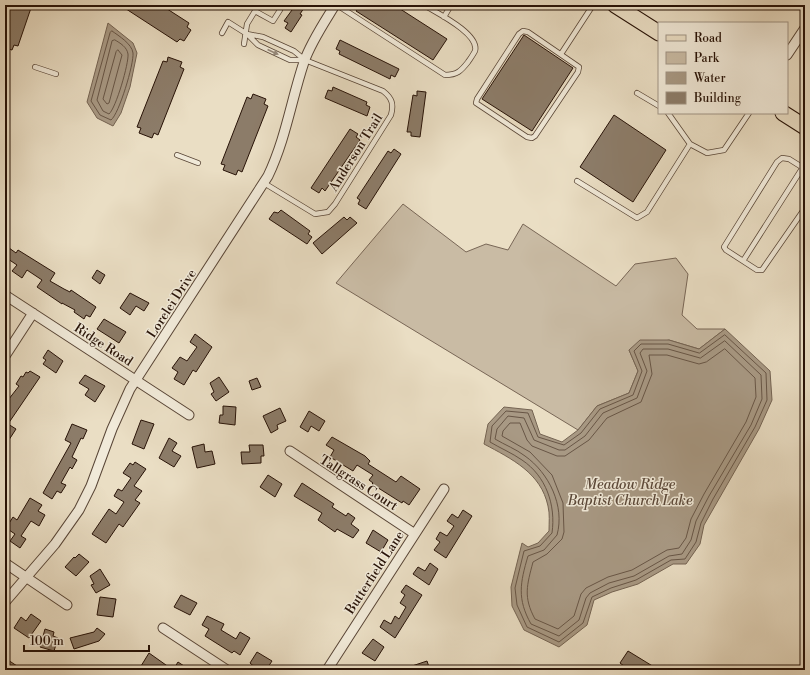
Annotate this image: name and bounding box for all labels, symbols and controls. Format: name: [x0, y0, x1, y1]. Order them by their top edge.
legend: [658, 22, 788, 114]
text: Road: [694, 31, 722, 46]
one-way arrow: [268, 49, 279, 55]
text: Park: [694, 51, 720, 66]
text: Water: [693, 71, 726, 86]
text: Building: [693, 91, 742, 106]
street label: Anderson Trail: [325, 111, 386, 195]
street label: Lorelei Drive: [144, 266, 200, 341]
street label: Ridge Road: [71, 320, 136, 370]
street label: Tallgrass Court: [316, 452, 401, 514]
water label: Meadow Ridge Baptist Church Lake: [567, 476, 693, 510]
street label: Butterfield Lane: [341, 528, 408, 618]
scale bar: [24, 627, 149, 653]
text: 100 m: [30, 634, 64, 649]

